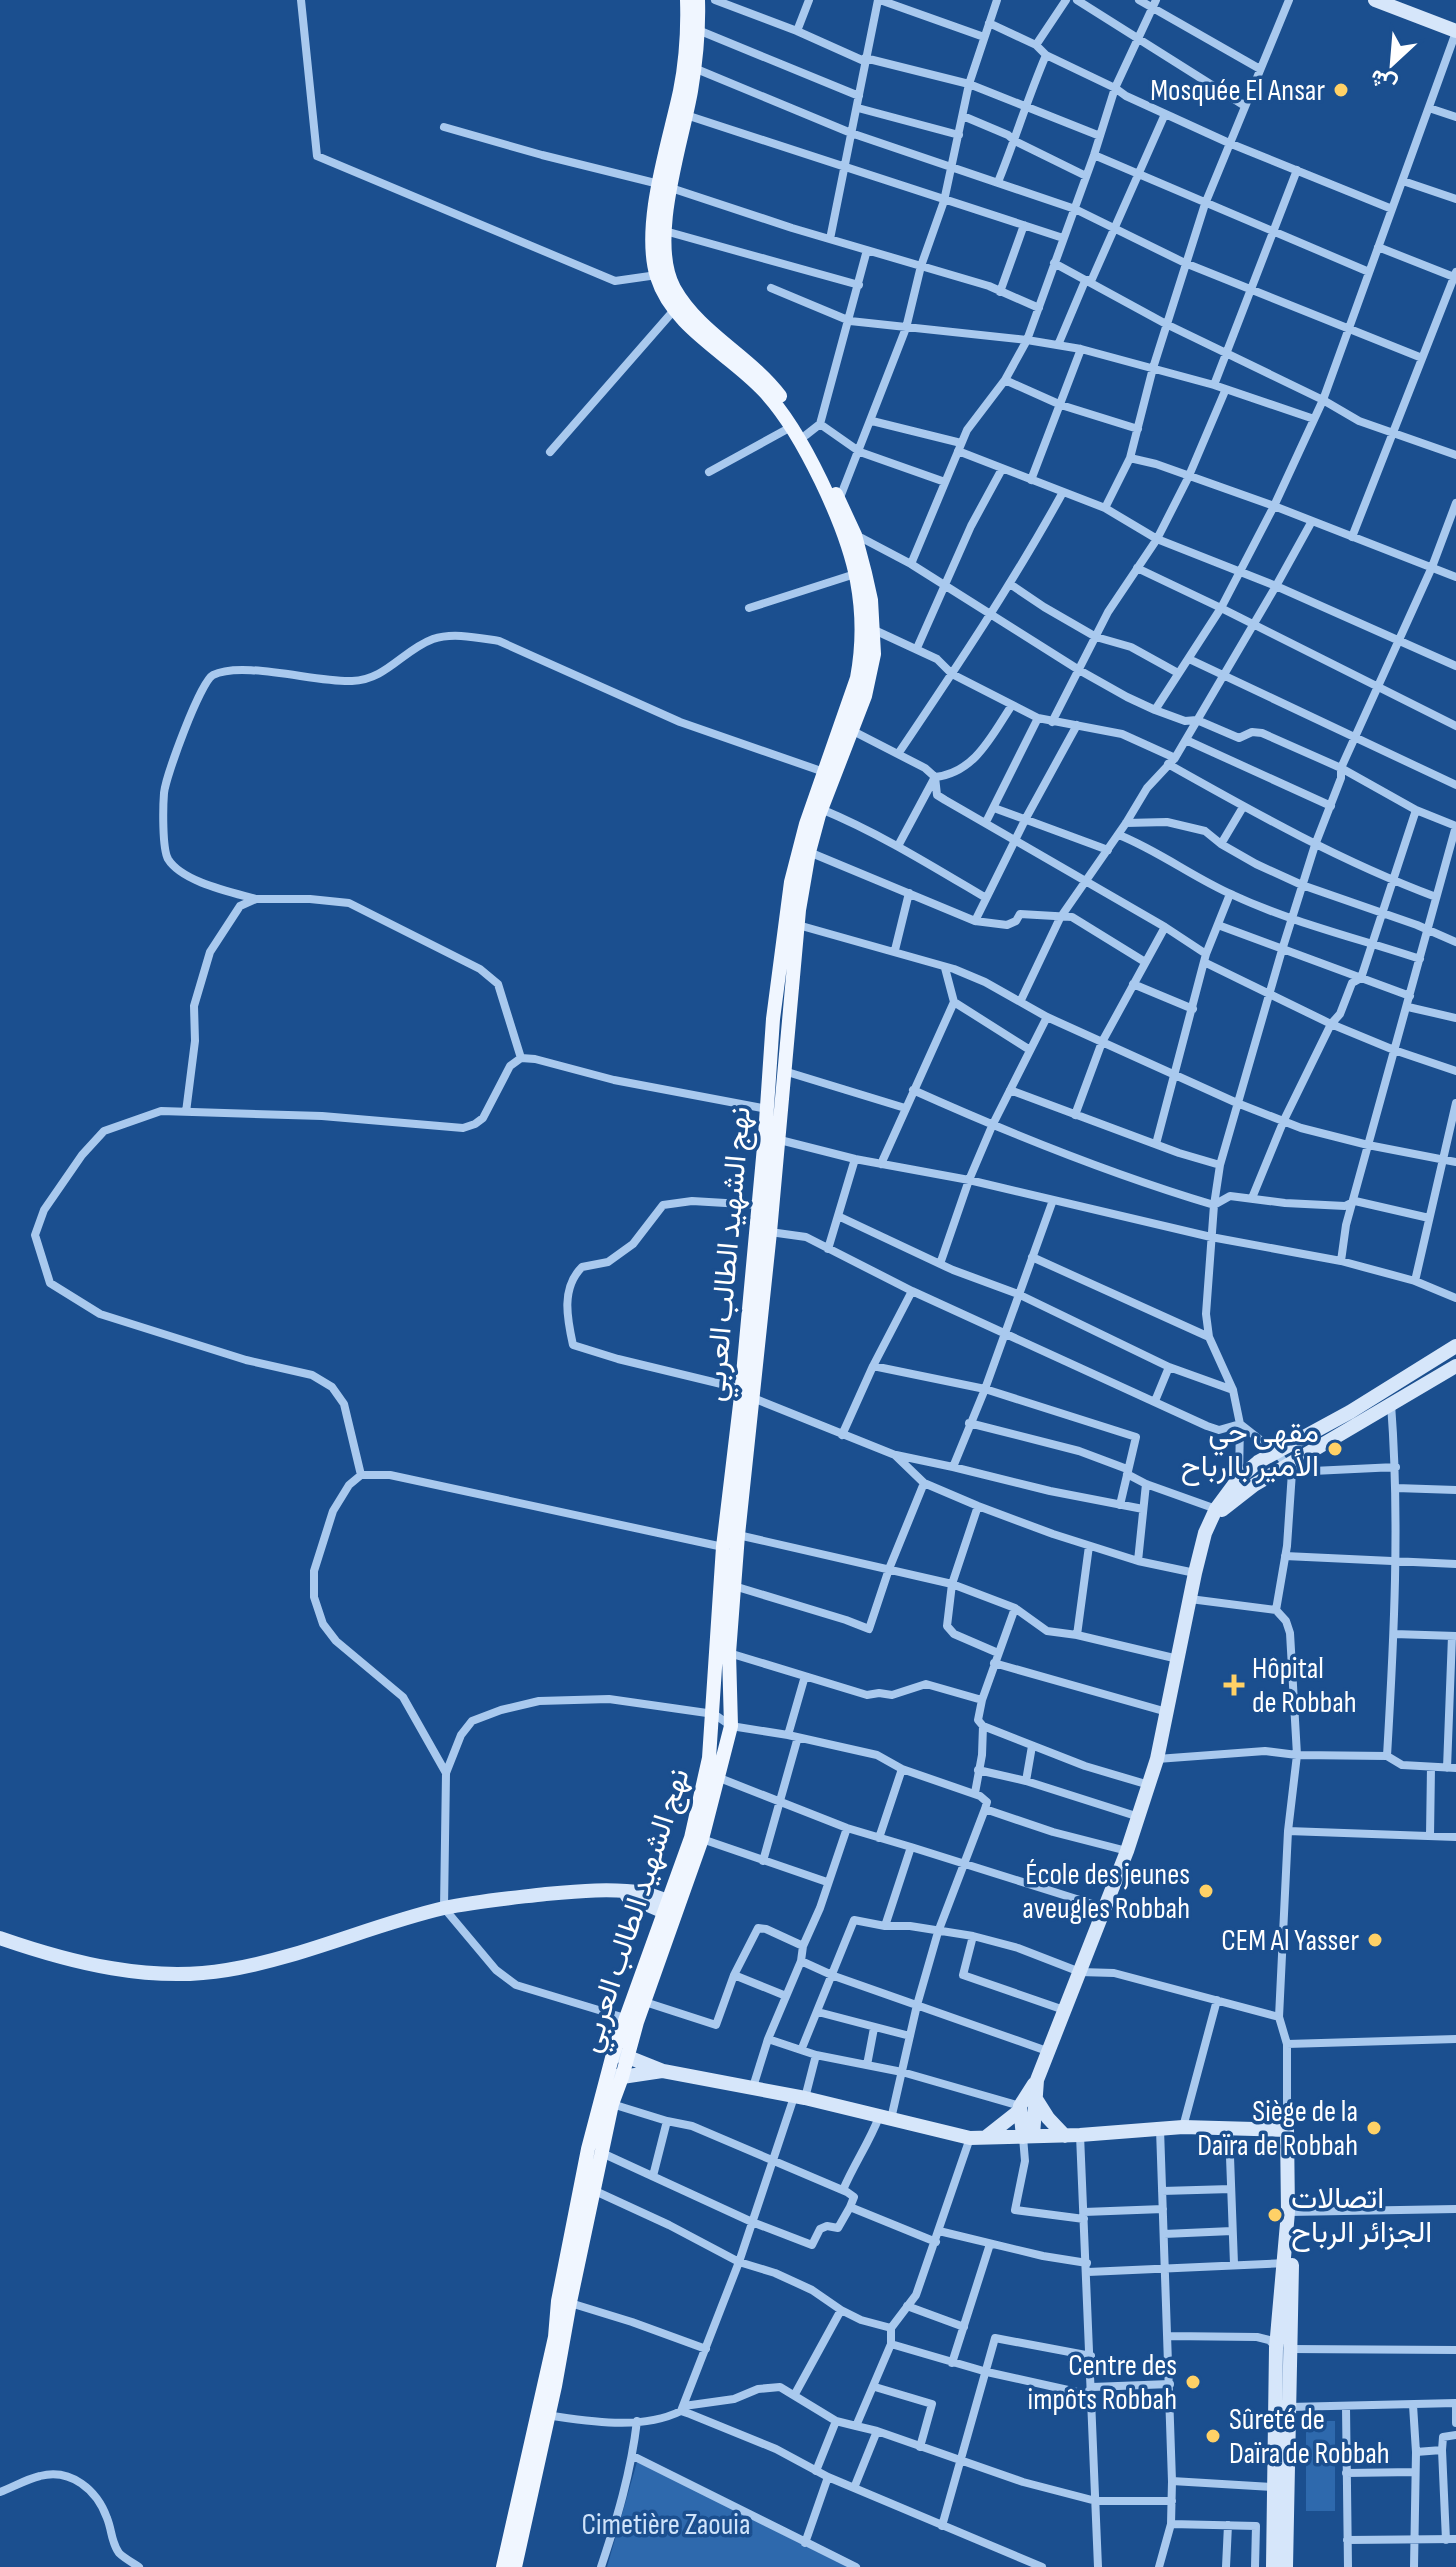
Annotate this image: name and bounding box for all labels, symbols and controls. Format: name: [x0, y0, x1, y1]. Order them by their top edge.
north arrow: [1352, 24, 1432, 104]
text: ش: [1366, 63, 1402, 99]
place label: Mosquée El Ansar: [1150, 73, 1325, 109]
marker: Mosquée El Ansar: [1332, 81, 1350, 99]
street label: نهج الشهيد الطالب العربي: [697, 1105, 764, 1404]
place label: مقهى حي الأمير باارباح: [1181, 1415, 1319, 1486]
marker: مقهى حي الأمير باارباح: [1326, 1440, 1344, 1458]
place label: Hôpital de Robbah: [1252, 1651, 1357, 1721]
marker: Hôpital de Robbah: [1223, 1674, 1245, 1696]
street label: نهج الشهيد الطالب العربي: [572, 1764, 703, 2058]
place label: École des jeunes aveugles Robbah: [1022, 1857, 1190, 1927]
marker: École des jeunes aveugles Robbah: [1197, 1882, 1215, 1900]
place label: CEM Al Yasser: [1221, 1923, 1359, 1959]
marker: CEM Al Yasser: [1366, 1931, 1384, 1949]
place label: Siège de la Daïra de Robbah: [1197, 2094, 1358, 2164]
marker: Siège de la Daïra de Robbah: [1365, 2119, 1383, 2137]
place label: اتصالات الجزائر الرباح: [1291, 2181, 1432, 2252]
marker: اتصالات الجزائر الرباح: [1266, 2206, 1284, 2224]
place label: Centre des impôts Robbah: [1028, 2348, 1177, 2418]
marker: Centre des impôts Robbah: [1184, 2373, 1202, 2391]
place label: Sûreté de Daïra de Robbah: [1229, 2402, 1390, 2472]
marker: Sûreté de Daïra de Robbah: [1204, 2427, 1222, 2445]
park label: Cimetière Zaouia: [582, 2507, 750, 2543]

